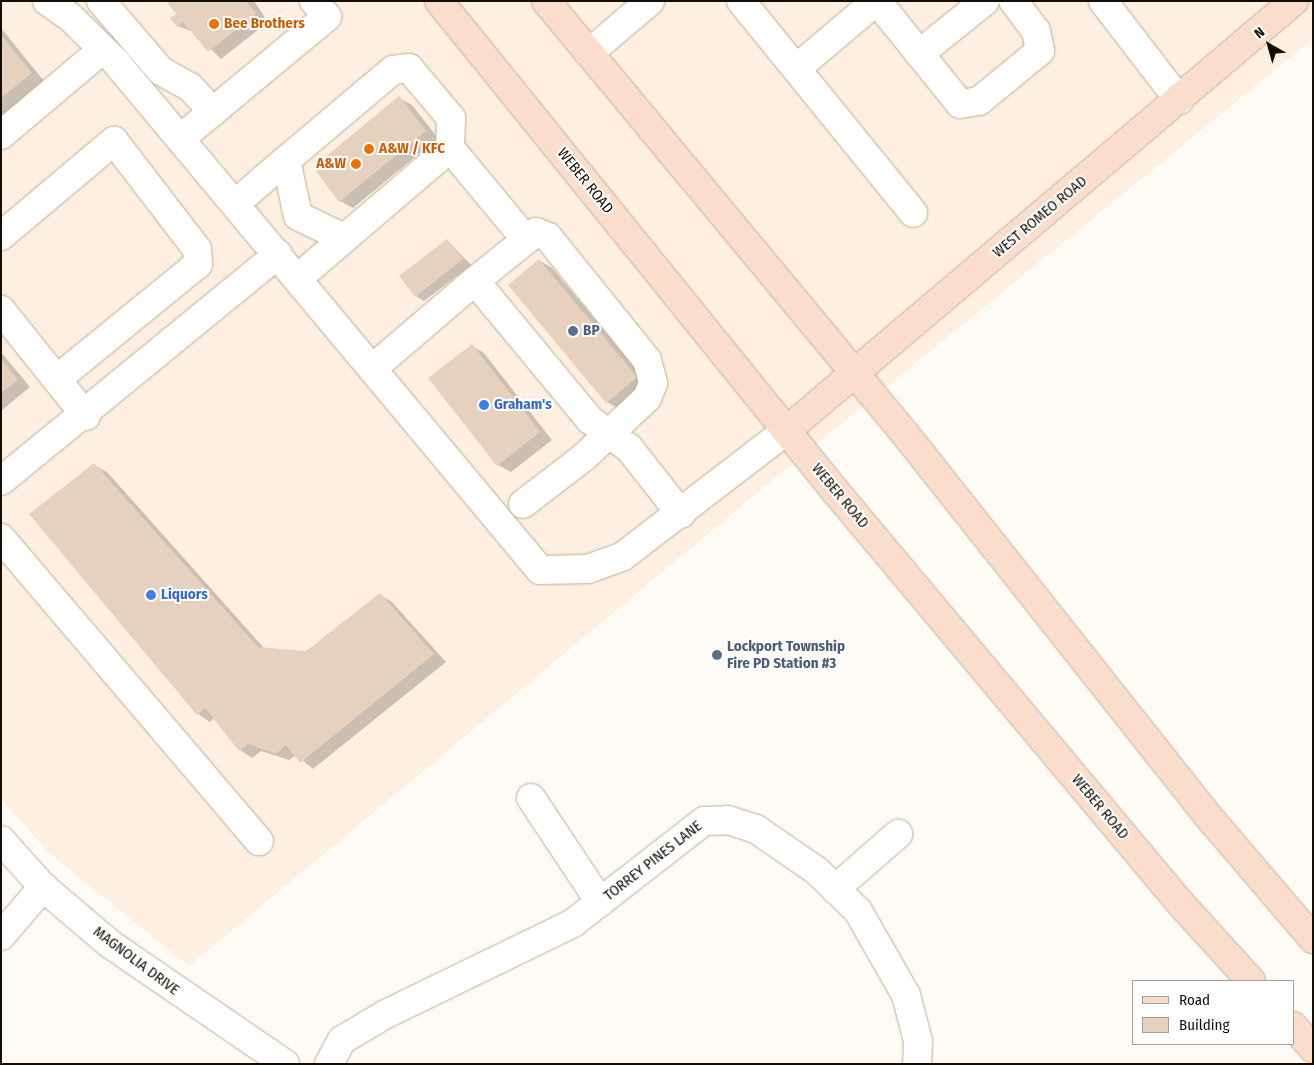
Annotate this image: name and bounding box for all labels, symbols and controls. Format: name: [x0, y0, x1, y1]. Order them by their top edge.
place label: Bee Brothers: [224, 15, 305, 33]
marker: Bee Brothers: [208, 18, 220, 30]
north arrow: [1244, 20, 1294, 70]
text: N: [1251, 24, 1268, 42]
place label: A&W / KFC: [379, 140, 445, 158]
marker: A&W / KFC: [363, 143, 375, 155]
street label: WEBER ROAD: [553, 145, 617, 217]
place label: A&W: [316, 155, 346, 173]
marker: A&W: [350, 158, 362, 170]
street label: WEST ROMEO ROAD: [989, 172, 1091, 262]
place label: BP: [583, 322, 600, 340]
marker: BP: [567, 325, 579, 337]
place label: Graham's: [494, 396, 552, 414]
marker: Graham's: [478, 399, 490, 411]
street label: WEBER ROAD: [808, 460, 872, 532]
place label: Liquors: [161, 586, 208, 604]
marker: Liquors: [145, 589, 157, 601]
place label: Lockport Township Fire PD Station #3: [727, 637, 845, 672]
marker: Lockport Township Fire PD Station #3: [711, 649, 723, 661]
street label: WEBER ROAD: [1068, 771, 1132, 843]
street label: TORREY PINES LANE: [600, 817, 706, 905]
street label: MAGNOLIA DRIVE: [89, 923, 183, 999]
legend: [1132, 980, 1294, 1045]
text: Road: [1179, 991, 1210, 1009]
text: Building: [1179, 1016, 1230, 1034]

